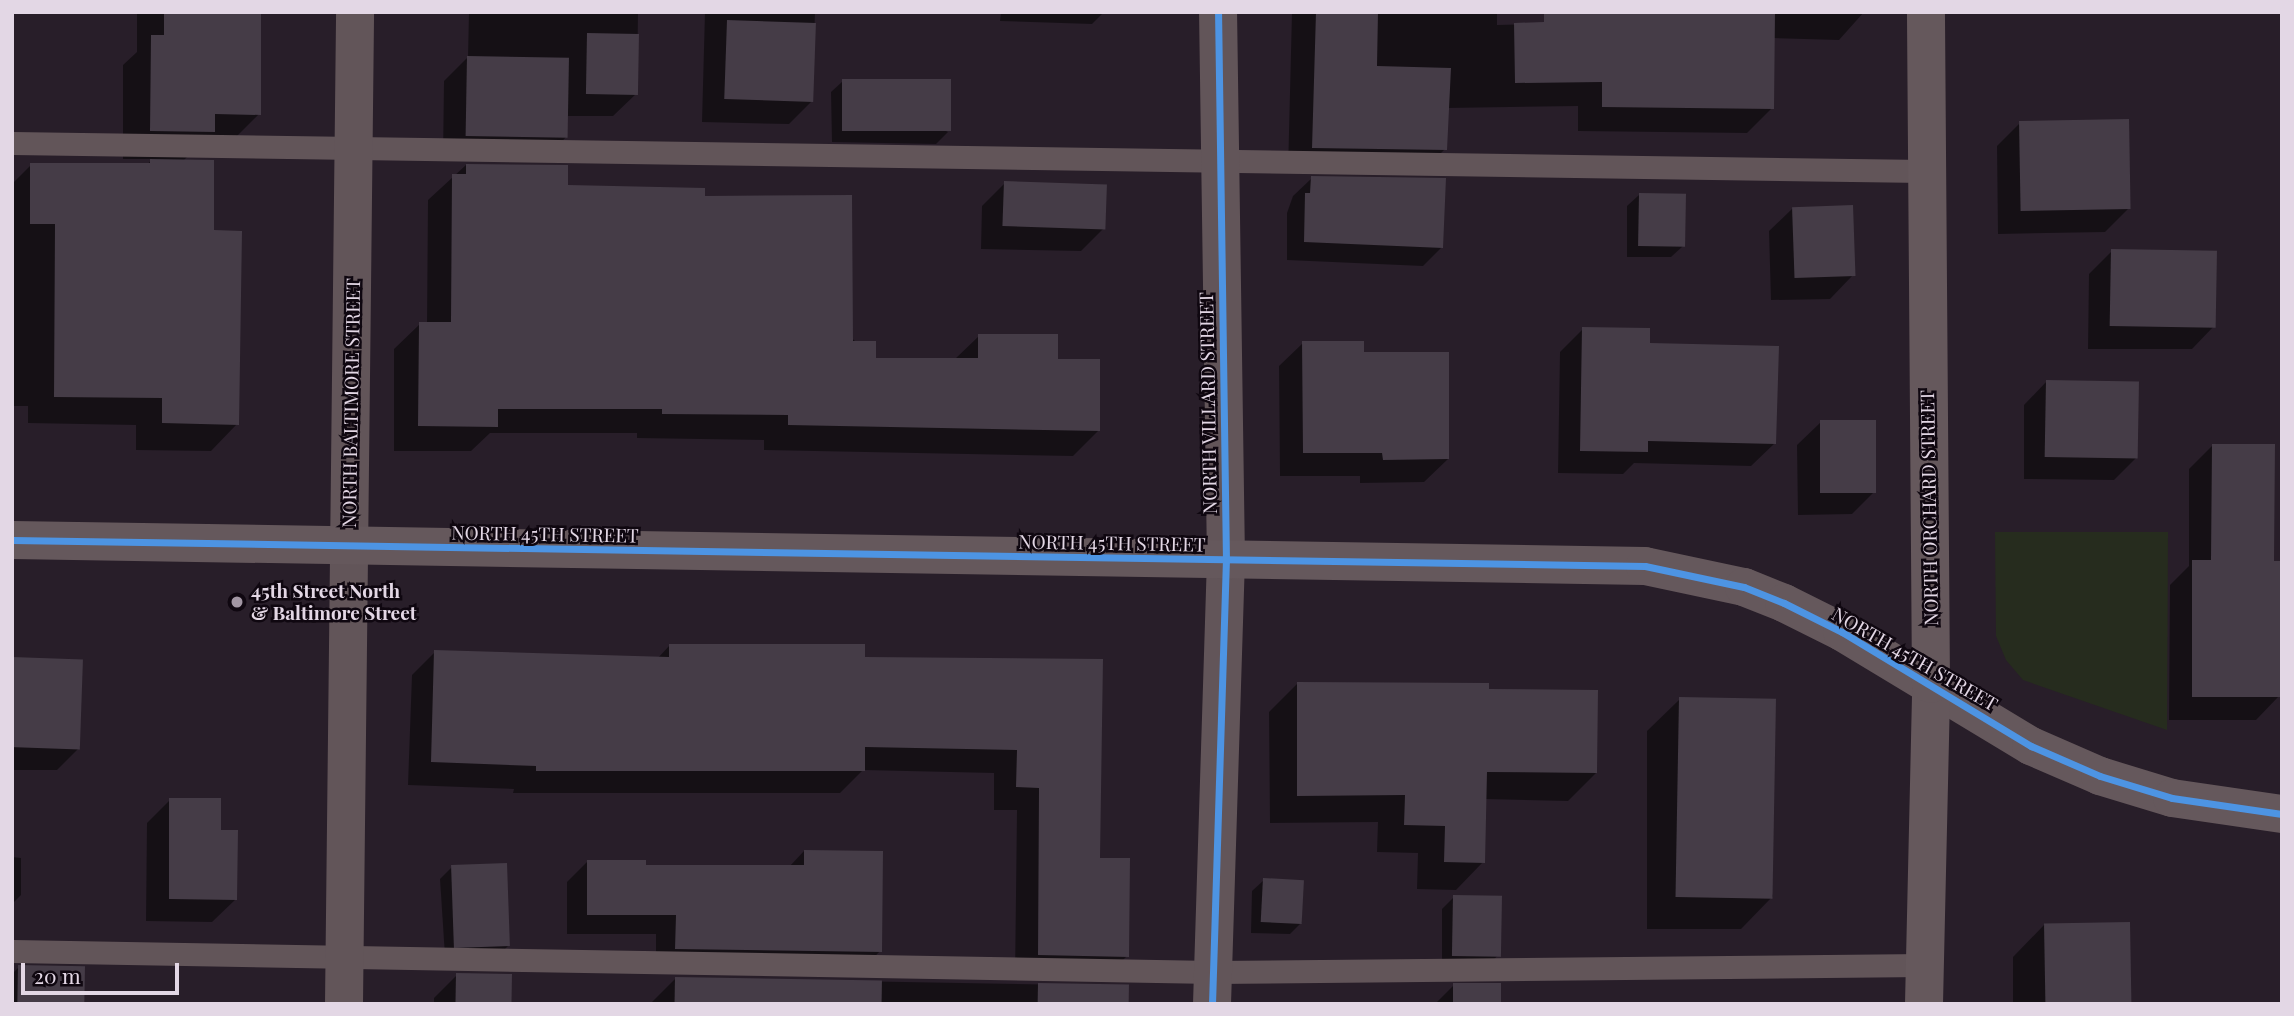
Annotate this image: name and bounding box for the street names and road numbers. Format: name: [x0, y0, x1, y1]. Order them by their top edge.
street label: NORTH BALTIMORE STREET: [337, 278, 365, 528]
street label: NORTH VILLARD STREET: [1195, 291, 1221, 515]
street label: NORTH ORCHARD STREET: [1916, 390, 1942, 626]
street label: NORTH 45TH STREET: [451, 521, 639, 547]
street label: NORTH 45TH STREET: [1018, 530, 1206, 556]
street label: NORTH 45TH STREET: [1828, 602, 2002, 716]

